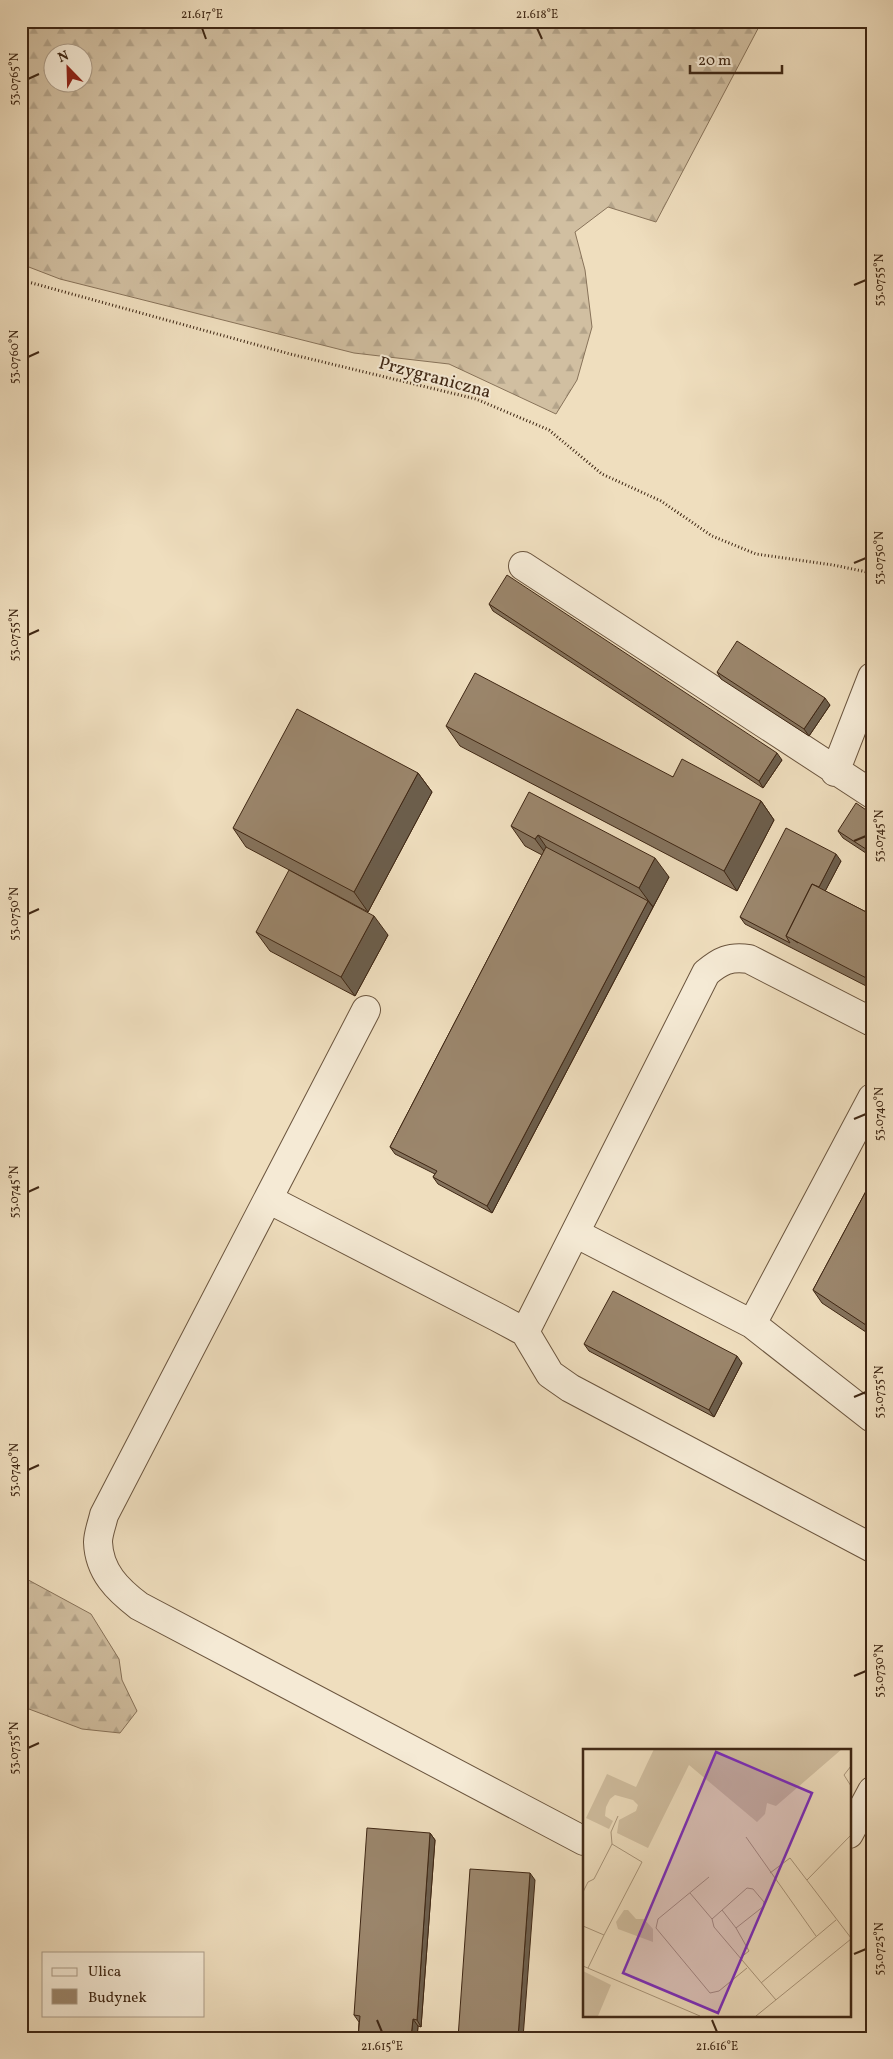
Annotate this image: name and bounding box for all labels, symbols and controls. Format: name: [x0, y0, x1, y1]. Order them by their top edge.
text: 21.617°E: [181, 7, 223, 23]
text: 21.618°E: [516, 7, 558, 23]
north arrow: [42, 42, 92, 92]
scale bar: [690, 42, 783, 74]
text: N: [55, 47, 72, 68]
text: 20 m: [698, 51, 731, 72]
text: 53.0765°N: [7, 52, 23, 106]
text: 53.0755°N: [872, 254, 888, 306]
text: 53.0760°N: [7, 330, 23, 384]
street label: Przygraniczna: [376, 351, 494, 405]
text: 53.0750°N: [872, 531, 888, 585]
text: 53.0755°N: [7, 609, 23, 661]
text: 53.0745°N: [872, 810, 888, 862]
text: 53.0750°N: [7, 887, 23, 941]
text: 53.0740°N: [872, 1087, 888, 1141]
text: 53.0745°N: [7, 1166, 23, 1218]
text: 53.0735°N: [872, 1366, 888, 1418]
text: 53.0740°N: [7, 1443, 23, 1497]
text: 53.0730°N: [872, 1644, 888, 1698]
text: 53.0735°N: [7, 1722, 23, 1774]
inset map: [583, 1749, 850, 2016]
text: 53.0725°N: [872, 1922, 888, 1976]
legend: [42, 1952, 205, 2016]
text: Ulica: [88, 1962, 121, 1983]
text: Budynek: [88, 1988, 147, 2009]
text: 21.615°E: [361, 2039, 403, 2055]
text: 21.616°E: [696, 2039, 738, 2055]

